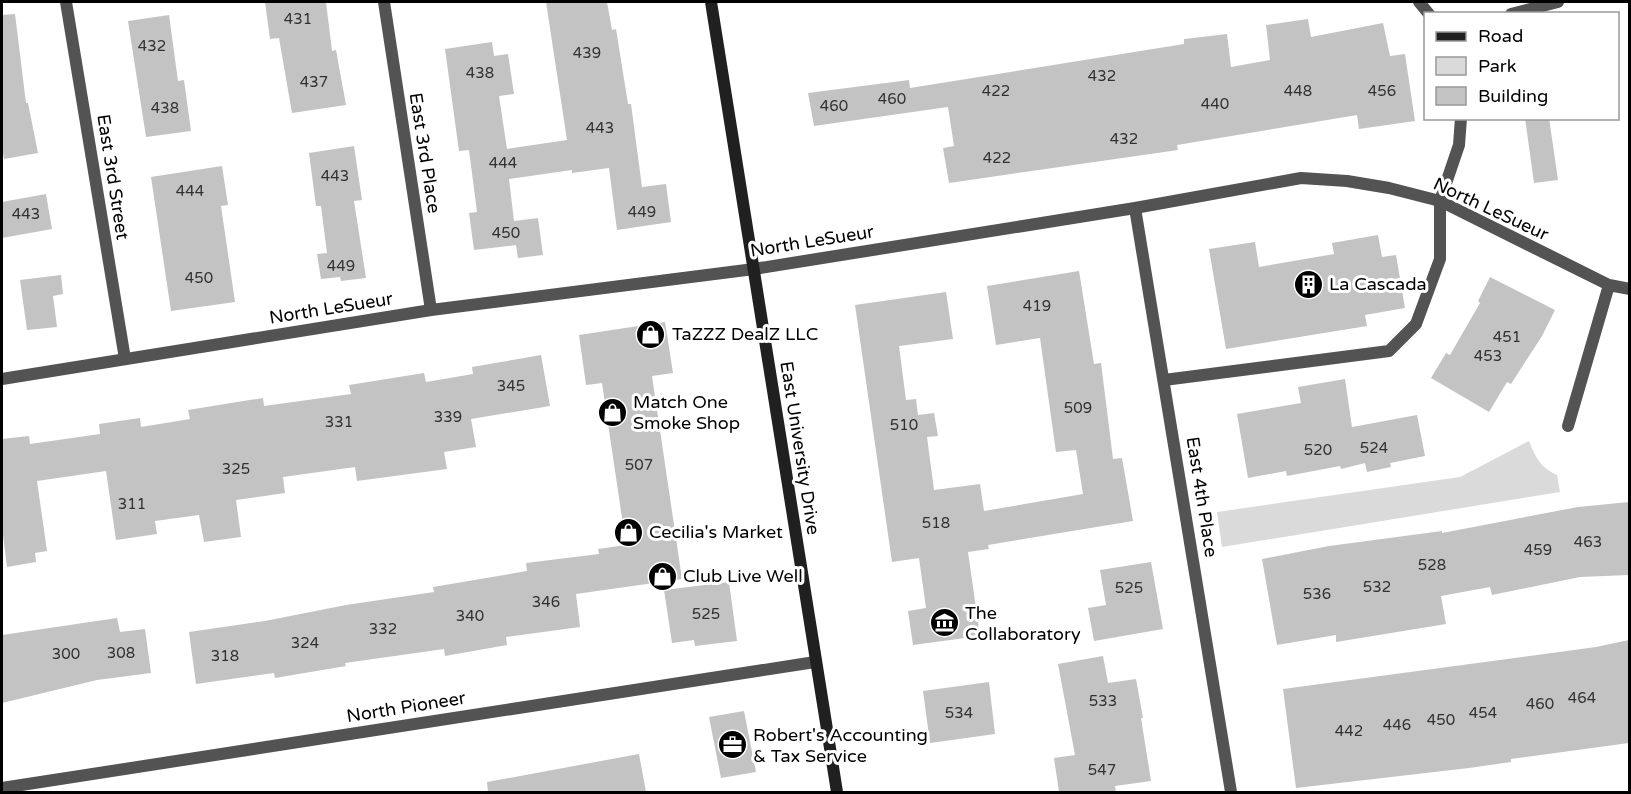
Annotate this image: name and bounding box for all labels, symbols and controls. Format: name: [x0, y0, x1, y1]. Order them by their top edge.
house number: 431: [284, 10, 312, 28]
legend: [1424, 12, 1619, 120]
text: Road: [1478, 25, 1523, 47]
house number: 432: [138, 37, 166, 55]
house number: 439: [573, 44, 601, 62]
text: Park: [1478, 55, 1517, 77]
house number: 438: [466, 64, 494, 82]
house number: 432: [1088, 67, 1116, 85]
house number: 437: [300, 73, 328, 91]
house number: 422: [982, 82, 1010, 100]
house number: 448: [1284, 82, 1312, 100]
house number: 456: [1368, 82, 1396, 100]
text: Building: [1478, 85, 1548, 107]
house number: 460: [878, 90, 906, 108]
street label: East 3rd Place: [405, 91, 445, 215]
house number: 440: [1201, 95, 1229, 113]
house number: 460: [820, 97, 848, 115]
house number: 438: [151, 99, 179, 117]
street label: East 3rd Street: [92, 113, 134, 242]
house number: 443: [586, 119, 614, 137]
house number: 432: [1110, 130, 1138, 148]
house number: 422: [983, 149, 1011, 167]
house number: 444: [489, 154, 517, 172]
house number: 443: [321, 167, 349, 185]
street label: North LeSueur: [1430, 173, 1552, 245]
house number: 444: [176, 182, 204, 200]
house number: 449: [628, 203, 656, 221]
house number: 443: [12, 205, 40, 223]
street label: North LeSueur: [749, 220, 875, 262]
house number: 450: [492, 224, 520, 242]
house number: 449: [327, 257, 355, 275]
building icon: La Cascada: [1292, 268, 1324, 300]
house number: 450: [185, 269, 213, 287]
place label: La Cascada: [1329, 273, 1427, 295]
street label: North LeSueur: [268, 287, 394, 329]
house number: 419: [1023, 297, 1051, 315]
shop icon: TaZZZ DealZ LLC: [635, 318, 667, 350]
place label: TaZZZ DealZ LLC: [672, 323, 818, 345]
house number: 451: [1493, 328, 1521, 346]
house number: 453: [1474, 347, 1502, 365]
street label: East University Drive: [775, 360, 825, 536]
house number: 345: [497, 377, 525, 395]
place label: Match One Smoke Shop: [633, 391, 740, 434]
shop icon: Match One Smoke Shop: [596, 396, 628, 428]
house number: 509: [1064, 399, 1092, 417]
house number: 339: [434, 408, 462, 426]
house number: 331: [325, 413, 353, 431]
house number: 510: [890, 416, 918, 434]
street label: East 4th Place: [1182, 435, 1222, 559]
house number: 524: [1360, 439, 1388, 457]
house number: 520: [1304, 441, 1332, 459]
house number: 507: [625, 456, 653, 474]
house number: 325: [222, 460, 250, 478]
house number: 311: [118, 495, 146, 513]
house number: 518: [922, 514, 950, 532]
shop icon: Cecilia's Market: [612, 516, 644, 548]
place label: Cecilia's Market: [649, 521, 783, 543]
house number: 463: [1574, 533, 1602, 551]
house number: 459: [1524, 541, 1552, 559]
house number: 528: [1418, 556, 1446, 574]
shop icon: Club Live Well: [646, 560, 678, 592]
place label: Club Live Well: [683, 565, 803, 587]
house number: 532: [1363, 578, 1391, 596]
house number: 525: [1115, 579, 1143, 597]
house number: 536: [1303, 585, 1331, 603]
house number: 346: [532, 593, 560, 611]
place label: The Collaboratory: [965, 602, 1081, 645]
house number: 525: [692, 605, 720, 623]
house number: 340: [456, 607, 484, 625]
museum icon: The Collaboratory: [928, 607, 960, 639]
house number: 332: [369, 620, 397, 638]
house number: 324: [291, 634, 319, 652]
house number: 308: [107, 644, 135, 662]
house number: 300: [52, 645, 80, 663]
house number: 318: [211, 647, 239, 665]
street label: North Pioneer: [345, 687, 467, 727]
house number: 464: [1568, 689, 1596, 707]
house number: 533: [1089, 692, 1117, 710]
house number: 460: [1526, 695, 1554, 713]
house number: 534: [945, 704, 973, 722]
house number: 454: [1469, 704, 1497, 722]
house number: 450: [1427, 711, 1455, 729]
house number: 446: [1383, 716, 1411, 734]
house number: 442: [1335, 722, 1363, 740]
place label: Robert's Accounting & Tax Service: [753, 724, 928, 767]
office icon: Robert's Accounting & Tax Service: [716, 729, 748, 761]
house number: 547: [1088, 761, 1116, 779]

